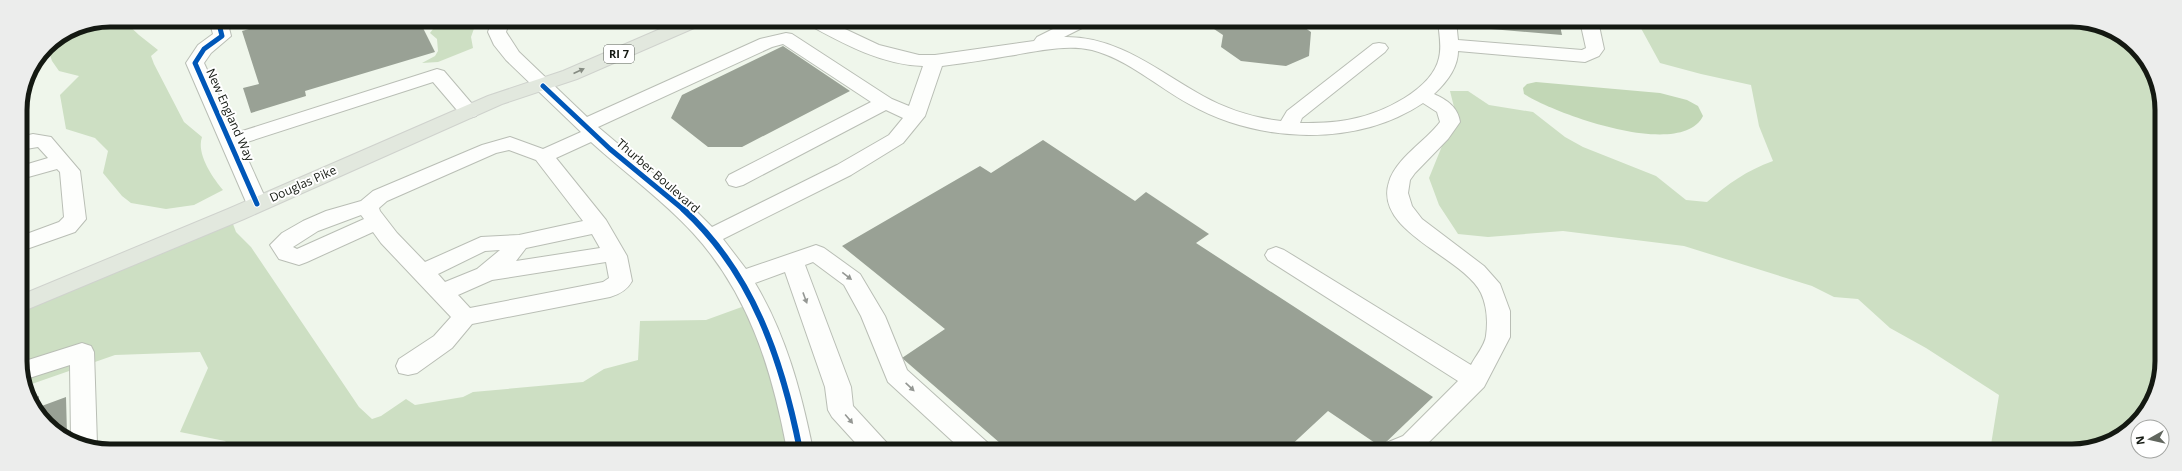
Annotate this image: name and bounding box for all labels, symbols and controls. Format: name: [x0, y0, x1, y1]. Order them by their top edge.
road number: RI 7: [604, 45, 634, 63]
street label: New England Way: [202, 66, 259, 165]
one-way arrow: [573, 68, 585, 74]
street label: Thurber Boulevard: [613, 135, 704, 217]
street label: Douglas Pike: [267, 161, 339, 206]
one-way arrow: [841, 272, 852, 281]
one-way arrow: [803, 292, 809, 304]
one-way arrow: [905, 382, 915, 391]
one-way arrow: [844, 414, 853, 424]
north arrow: [2130, 419, 2170, 459]
text: N: [2132, 435, 2148, 446]

